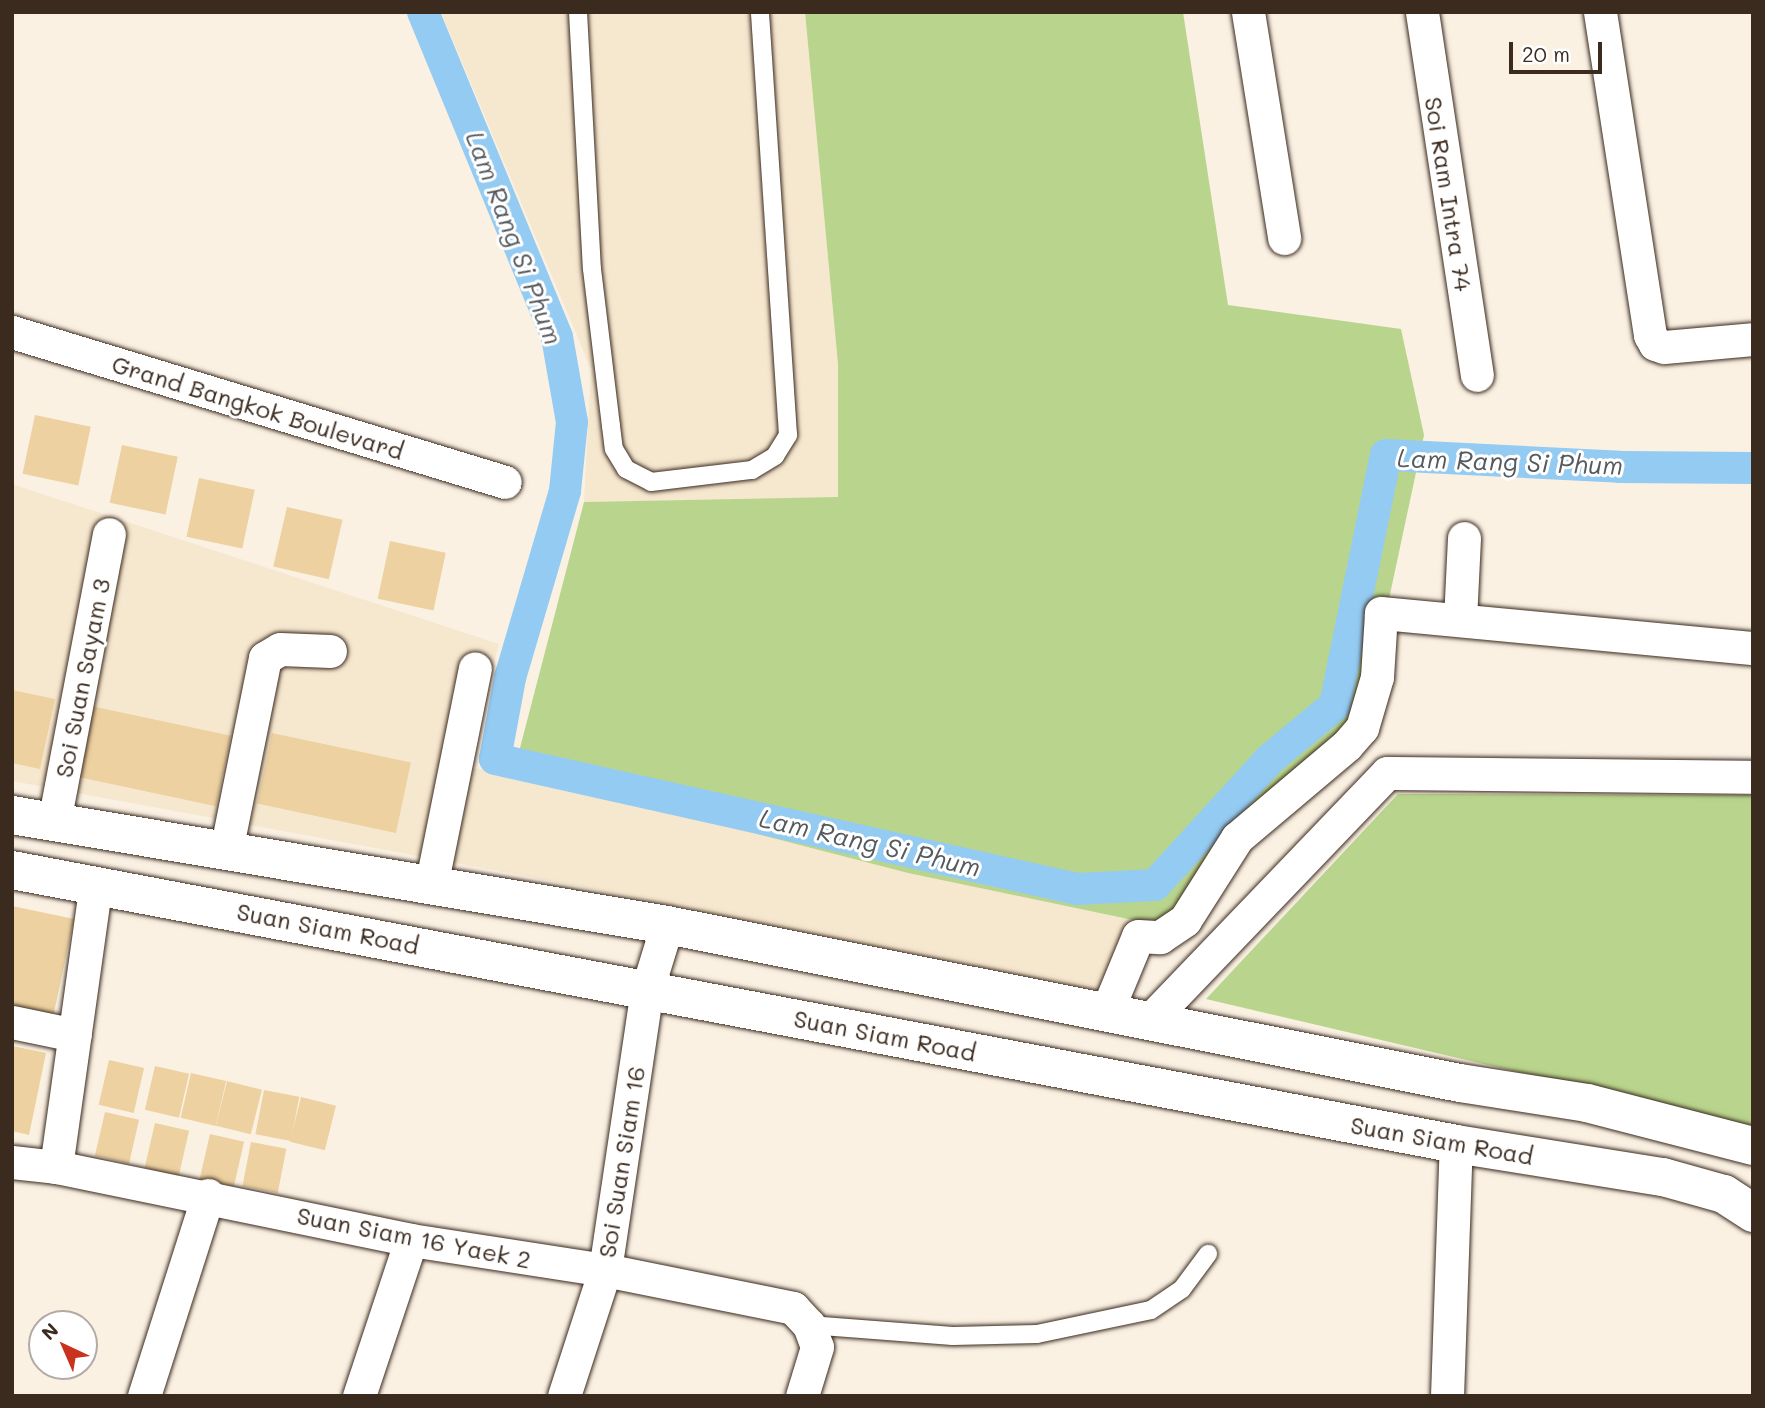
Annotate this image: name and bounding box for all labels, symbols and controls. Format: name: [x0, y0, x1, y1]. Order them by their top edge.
scale bar: [1513, 28, 1606, 72]
text: 20 m: [1522, 40, 1570, 67]
street label: Soi Ram Intra 74: [1419, 95, 1479, 293]
water label: Lam Rang Si Phum: [459, 127, 569, 349]
street label: Grand Bangkok Boulevard: [109, 349, 407, 465]
water label: Lam Rang Si Phum: [1397, 442, 1623, 482]
street label: Soi Suan Sayam 3: [49, 576, 115, 780]
water label: Lam Rang Si Phum: [756, 802, 984, 884]
street label: Suan Siam Road: [234, 896, 422, 960]
street label: Suan Siam Road: [791, 1003, 979, 1067]
street label: Soi Suan Siam 16: [592, 1064, 650, 1260]
street label: Suan Siam Road: [1348, 1110, 1536, 1170]
street label: Suan Siam 16 Yaek 2: [295, 1200, 533, 1274]
north arrow: [28, 1310, 98, 1380]
text: N: [36, 1317, 63, 1345]

